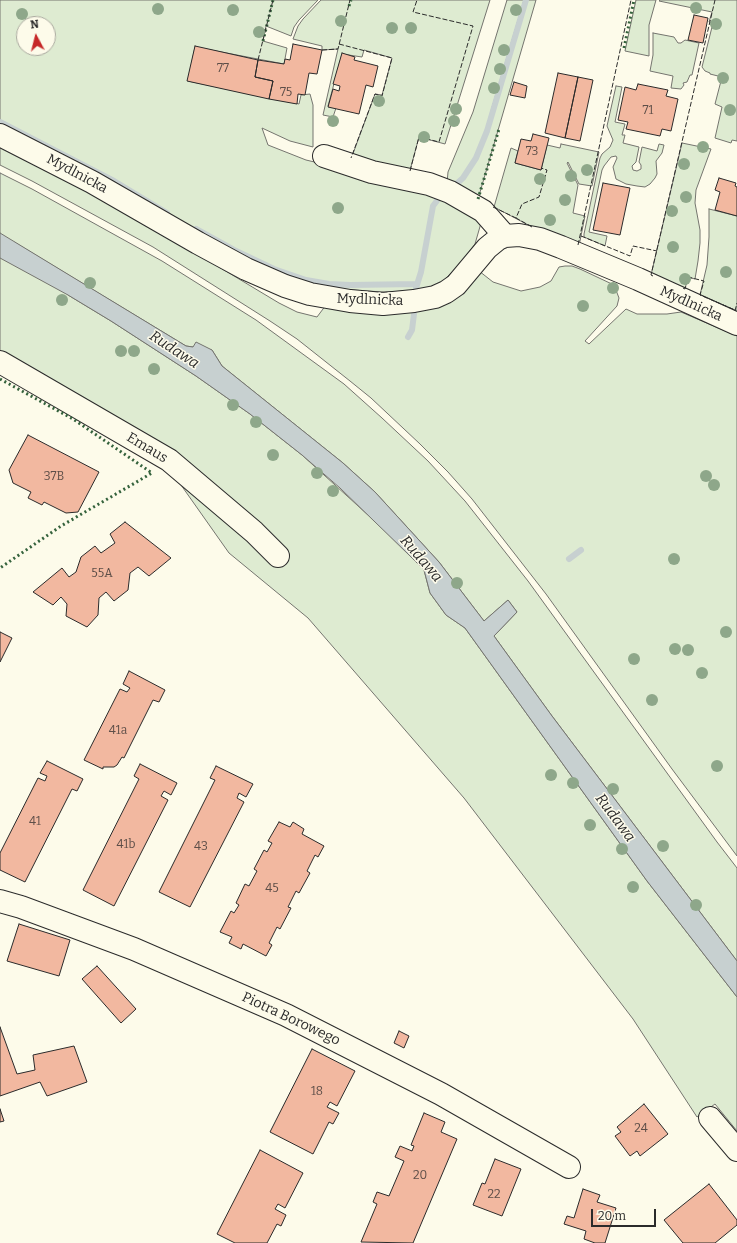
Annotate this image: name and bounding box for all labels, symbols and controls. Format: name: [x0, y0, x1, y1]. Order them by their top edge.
north arrow: [16, 16, 56, 56]
text: N: [30, 18, 40, 32]
house number: 77: [217, 62, 229, 76]
house number: 75: [280, 86, 292, 100]
house number: 71: [643, 104, 653, 118]
house number: 73: [526, 145, 538, 159]
street label: Mydlnicka: [44, 151, 110, 197]
street label: Mydlnicka: [657, 283, 725, 325]
street label: Mydlnicka: [336, 290, 404, 310]
water label: Rudawa: [146, 327, 202, 373]
street label: Emaus: [123, 429, 171, 467]
house number: 37B: [44, 470, 64, 484]
water label: Rudawa: [396, 532, 446, 586]
house number: 55A: [91, 567, 113, 581]
house number: 41a: [109, 724, 127, 738]
water label: Rudawa: [591, 790, 639, 846]
house number: 41: [29, 815, 41, 829]
house number: 41b: [117, 838, 135, 852]
house number: 43: [194, 840, 208, 854]
house number: 45: [265, 882, 279, 896]
street label: Piotra Borowego: [239, 989, 343, 1049]
house number: 18: [311, 1085, 323, 1099]
house number: 24: [634, 1122, 648, 1136]
house number: 20: [413, 1169, 427, 1183]
house number: 22: [487, 1188, 501, 1202]
scale bar: [593, 1201, 658, 1227]
text: 20 m: [598, 1209, 626, 1223]

